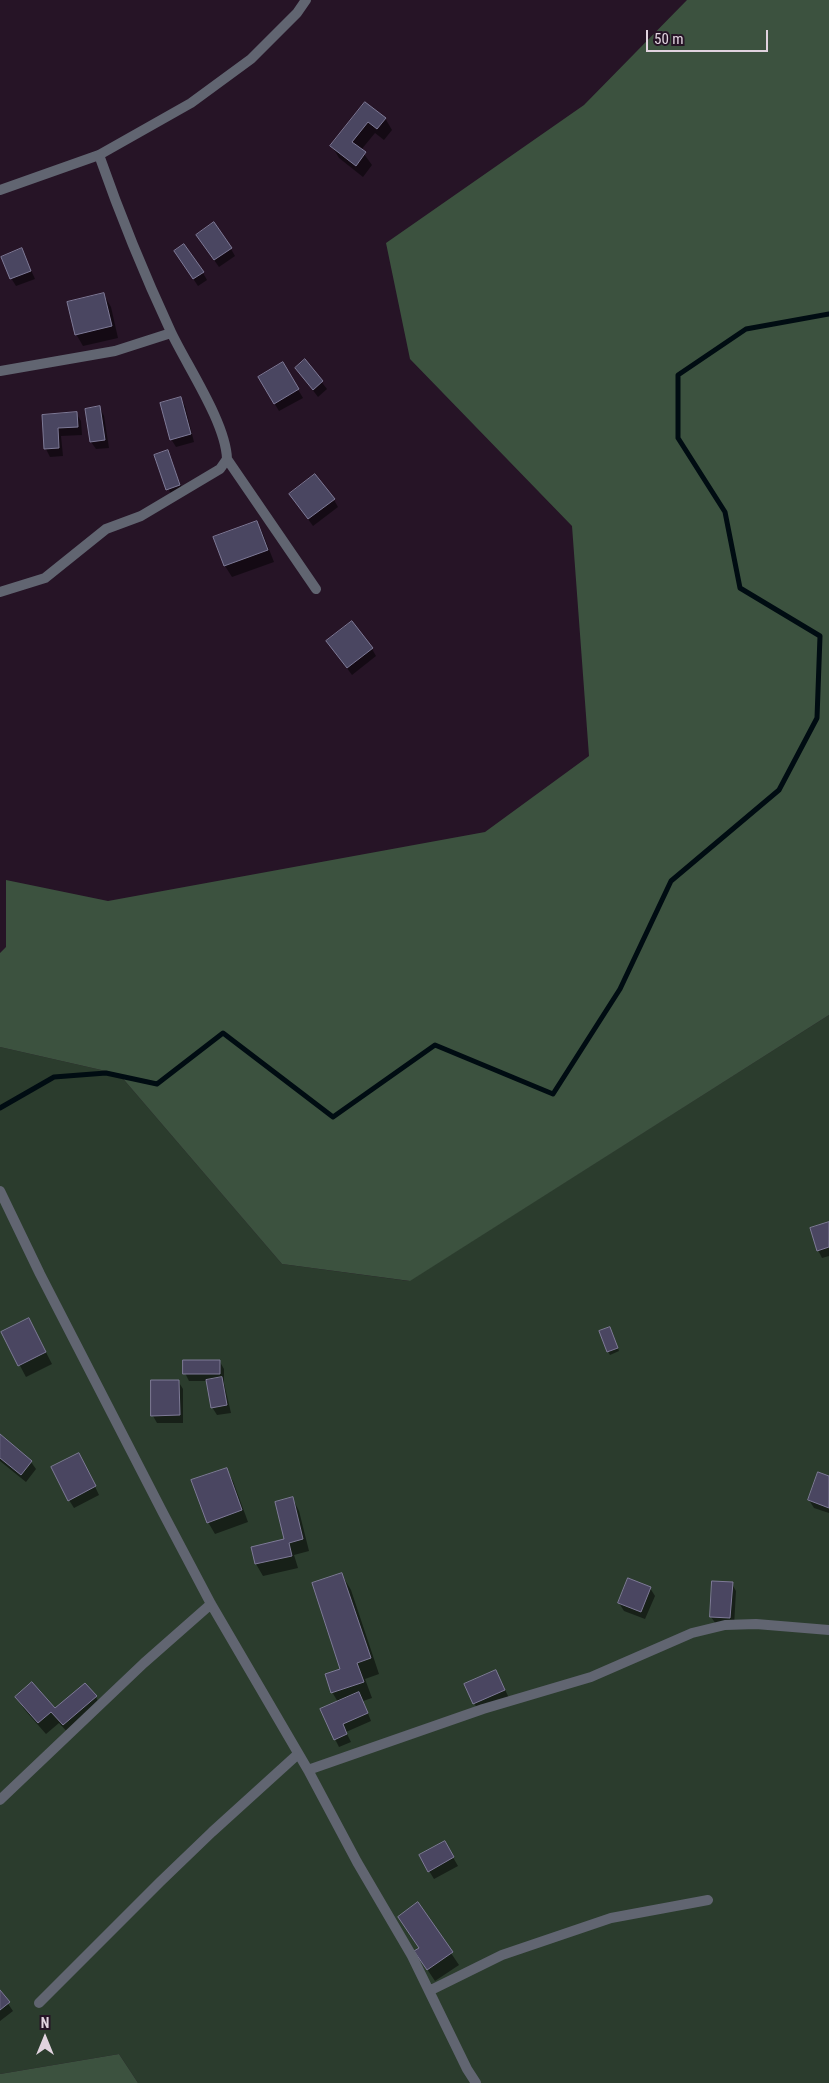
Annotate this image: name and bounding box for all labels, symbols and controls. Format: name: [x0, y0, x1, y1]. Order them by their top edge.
scale bar: [649, 20, 772, 52]
text: 50 m: [654, 30, 684, 48]
north arrow: [20, 2013, 70, 2063]
text: N: [41, 2015, 49, 2031]

